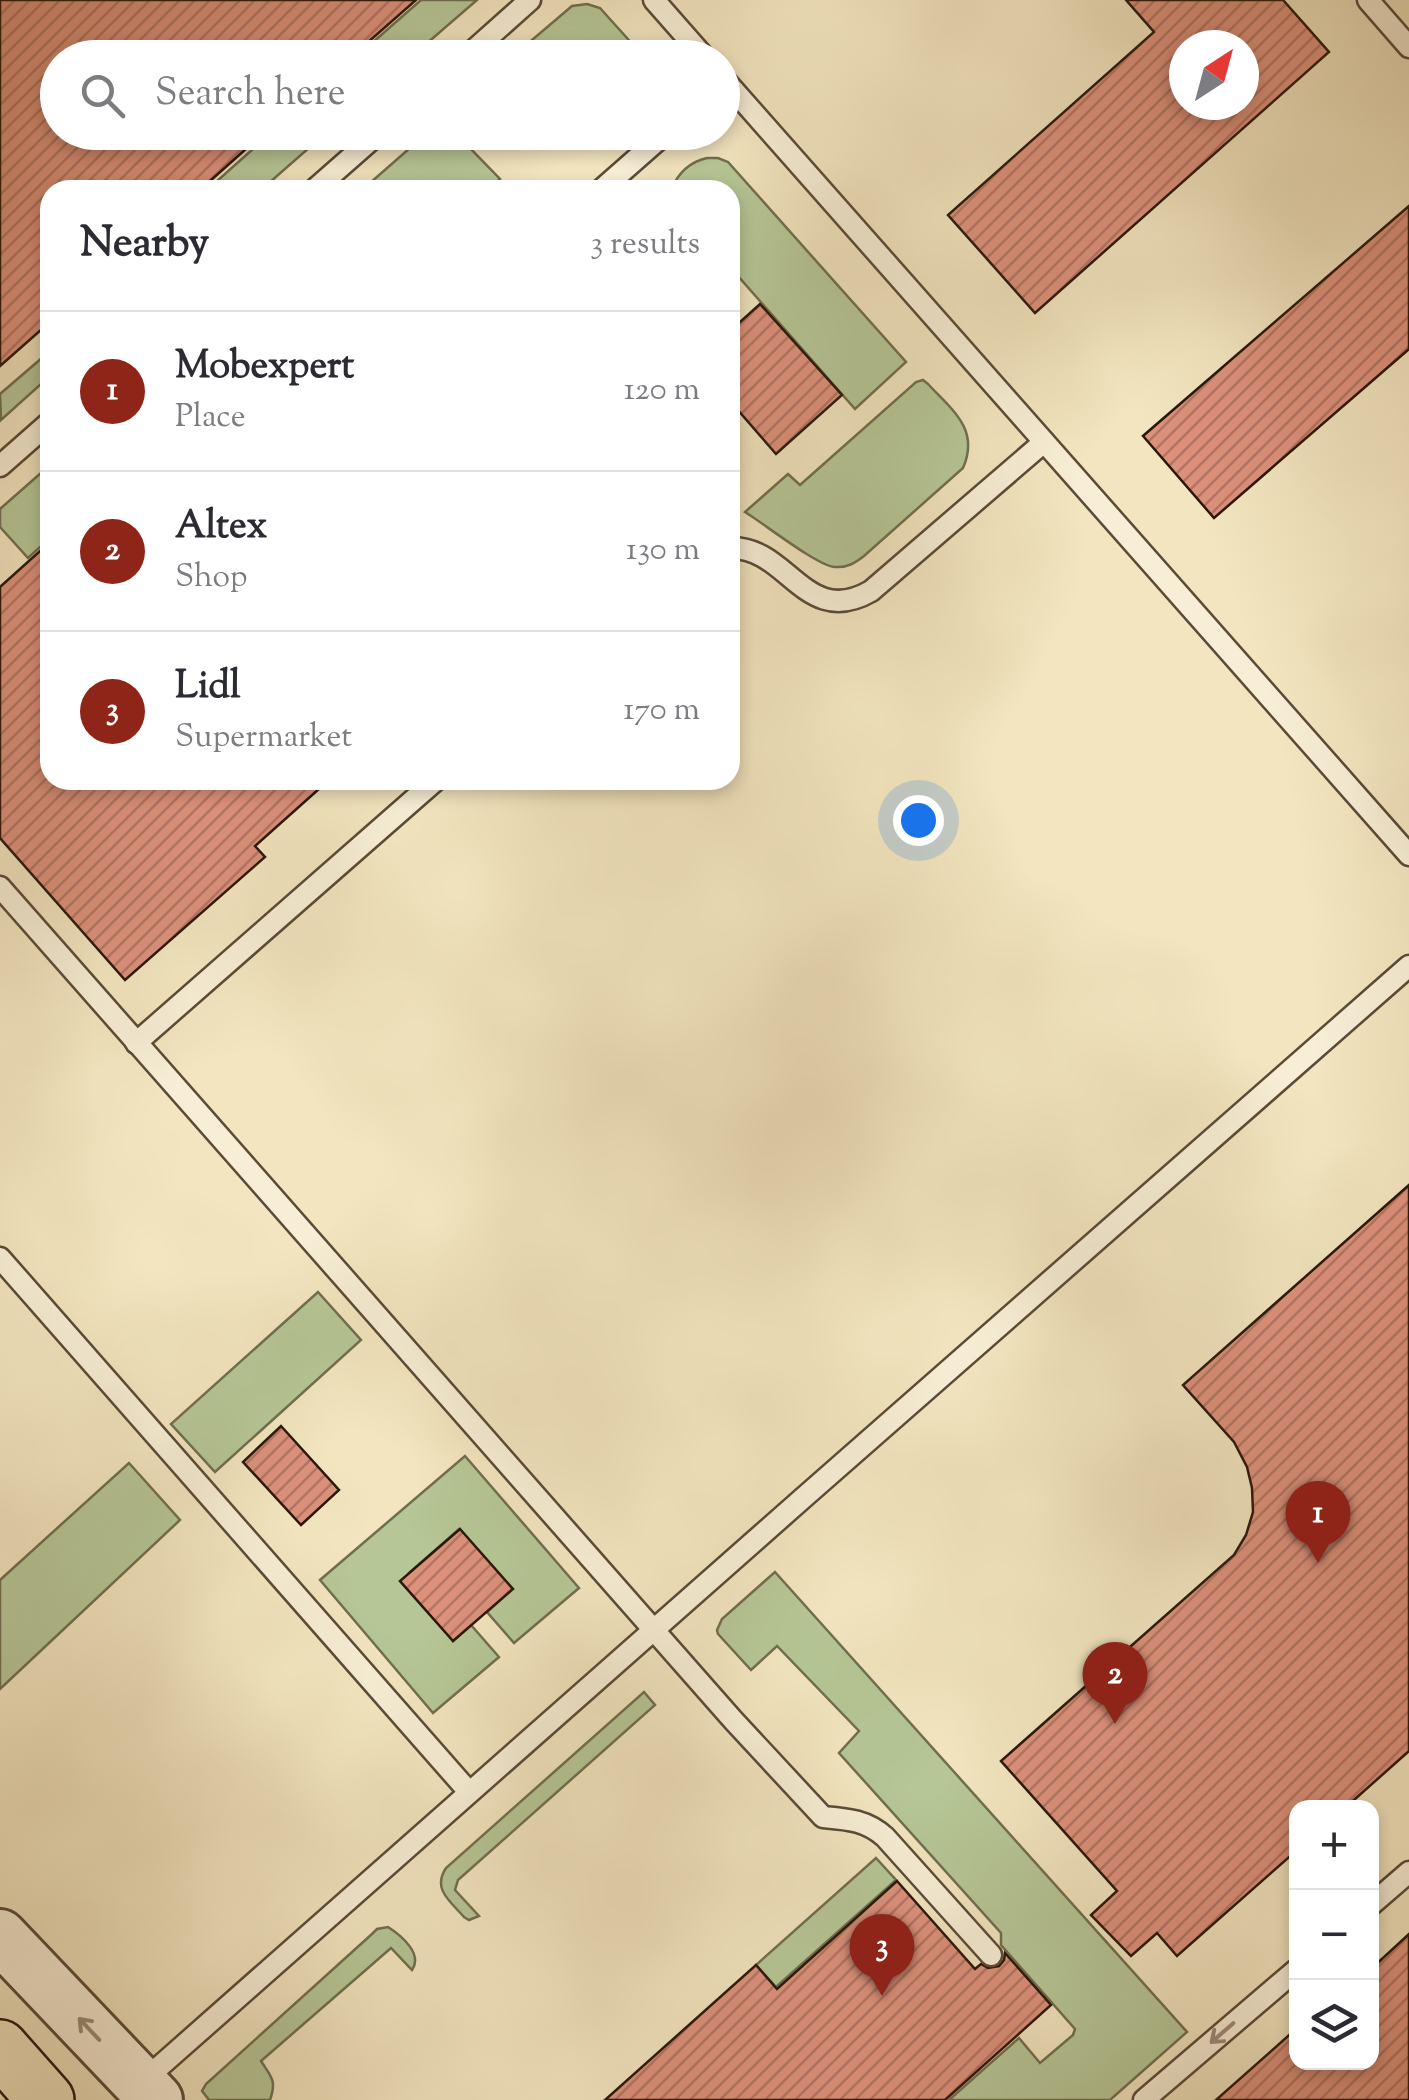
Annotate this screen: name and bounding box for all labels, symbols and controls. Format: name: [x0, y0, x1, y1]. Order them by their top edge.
north arrow: [1169, 30, 1259, 120]
search box: [40, 40, 740, 150]
icon: search: [75, 68, 130, 123]
text: Search here: [155, 68, 346, 122]
text: Nearby: [80, 215, 209, 275]
text: 3 results: [590, 222, 700, 268]
text: Mobexpert: [175, 341, 354, 395]
text: 1: [107, 368, 118, 414]
text: 120 m: [624, 368, 700, 414]
text: Place: [175, 395, 246, 441]
text: Altex: [175, 501, 267, 555]
text: 2: [105, 528, 120, 574]
text: 130 m: [626, 528, 700, 574]
text: Shop: [175, 555, 247, 601]
text: Lidl: [175, 661, 241, 715]
text: 3: [106, 688, 119, 734]
text: 170 m: [623, 688, 700, 734]
text: Supermarket: [175, 715, 352, 761]
your location: [893, 795, 944, 846]
pin: 1: [1286, 1480, 1350, 1563]
pin: 2: [1082, 1642, 1148, 1724]
map controls: [1289, 1800, 1379, 2070]
button: +: [1289, 1800, 1379, 1890]
button: −: [1289, 1890, 1379, 1980]
pin: 3: [850, 1914, 914, 1996]
button: layers: [1289, 1980, 1379, 2070]
one-way arrow: [78, 2017, 101, 2042]
one-way arrow: [1210, 2022, 1236, 2044]

